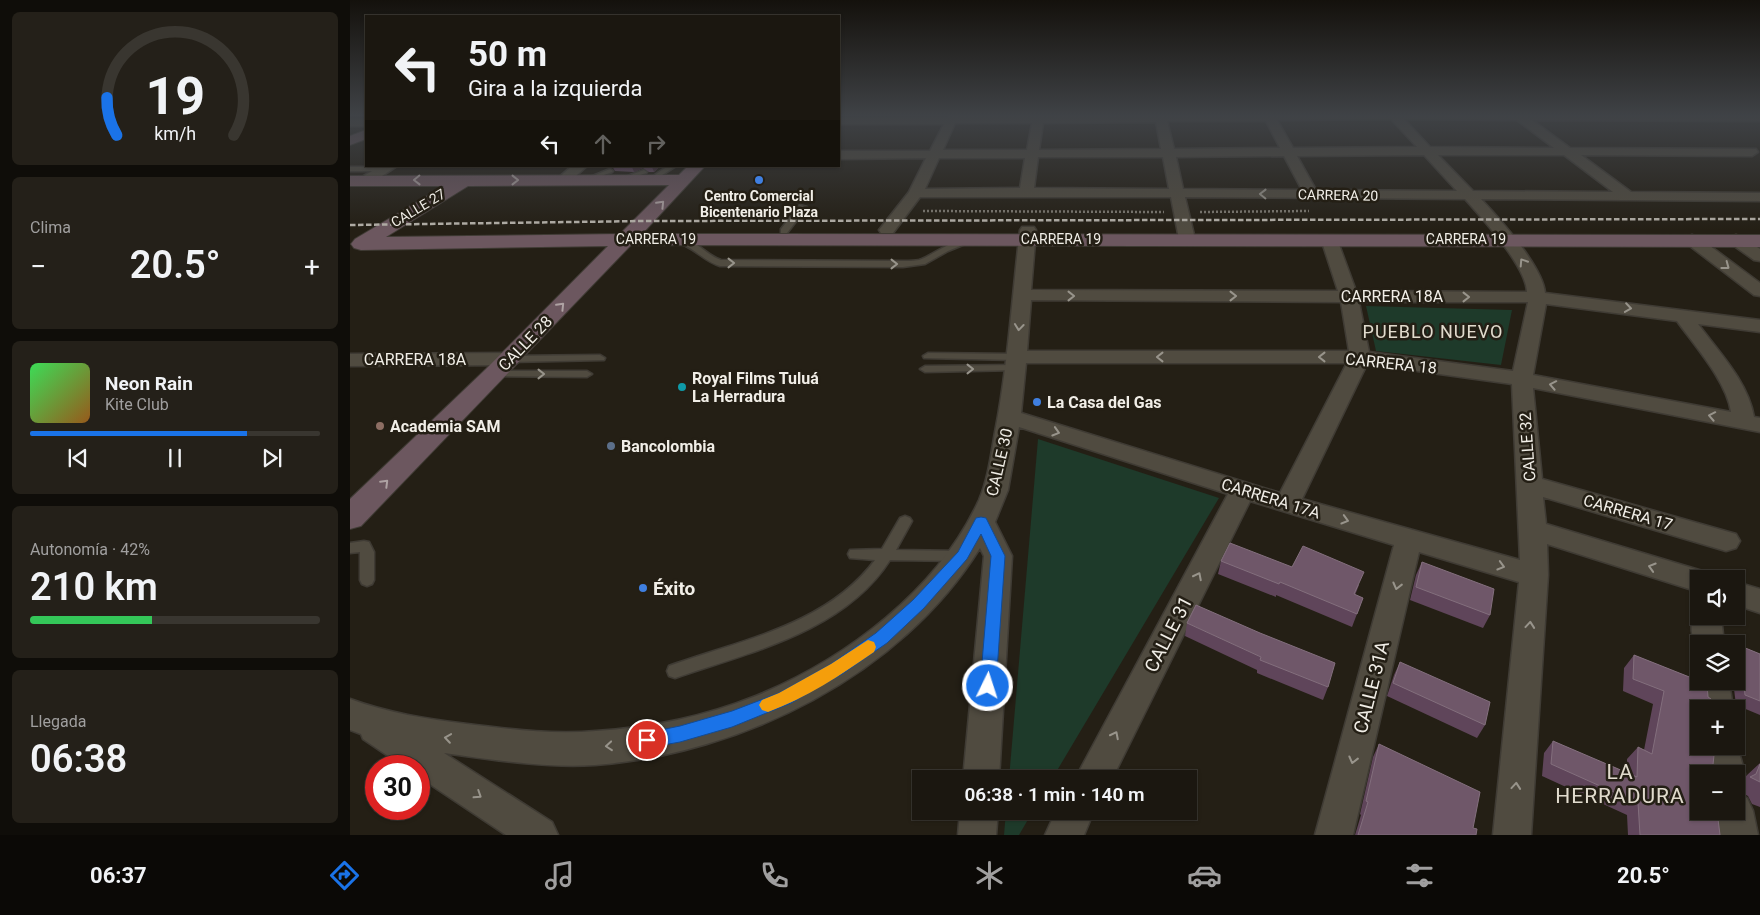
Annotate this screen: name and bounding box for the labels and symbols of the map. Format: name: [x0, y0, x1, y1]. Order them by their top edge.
marker: Centro Comercial Bicentenario Plaza: [753, 174, 765, 186]
one-way arrow: [413, 175, 420, 185]
one-way arrow: [511, 175, 519, 185]
street label: CALLE 27: [388, 185, 448, 230]
street label: CARRERA 20: [1298, 186, 1378, 204]
place label: Centro Comercial Bicentenario Plaza: [700, 188, 819, 220]
one-way arrow: [1259, 189, 1267, 199]
one-way arrow: [655, 200, 664, 209]
street label: CARRERA 19: [616, 231, 696, 247]
street label: CARRERA 19: [1021, 231, 1101, 247]
street label: CARRERA 19: [1426, 231, 1506, 247]
one-way arrow: [728, 258, 736, 268]
one-way arrow: [890, 259, 898, 269]
one-way arrow: [1519, 259, 1529, 268]
one-way arrow: [1720, 260, 1729, 268]
street label: CARRERA 18A: [1341, 287, 1444, 306]
one-way arrow: [1068, 291, 1075, 301]
one-way arrow: [1230, 291, 1238, 301]
one-way arrow: [1462, 292, 1470, 302]
one-way arrow: [555, 303, 564, 312]
one-way arrow: [1623, 303, 1632, 313]
street label: CALLE 28: [495, 312, 556, 375]
district label: PUEBLO NUEVO: [1363, 321, 1503, 342]
one-way arrow: [1014, 324, 1025, 332]
street label: CARRERA 18: [1344, 349, 1438, 378]
street label: CARRERA 18A: [364, 350, 467, 369]
one-way arrow: [1155, 352, 1163, 362]
one-way arrow: [1318, 352, 1326, 362]
one-way arrow: [966, 363, 974, 374]
one-way arrow: [537, 369, 545, 379]
place label: Royal Films Tuluá La Herradura: [692, 369, 819, 406]
one-way arrow: [1548, 380, 1557, 391]
marker: Royal Films Tuluá La Herradura: [676, 381, 688, 393]
place label: La Casa del Gas: [1047, 393, 1162, 412]
marker: La Casa del Gas: [1031, 396, 1043, 408]
one-way arrow: [1708, 411, 1717, 421]
street label: CALLE 32: [1516, 412, 1539, 482]
place label: Academia SAM: [390, 417, 501, 436]
marker: Academia SAM: [374, 420, 386, 432]
street label: CALLE 30: [982, 426, 1017, 498]
one-way arrow: [1051, 426, 1060, 436]
place label: Bancolombia: [621, 437, 715, 456]
marker: Bancolombia: [605, 440, 617, 452]
street label: CARRERA 17A: [1219, 474, 1323, 523]
one-way arrow: [379, 480, 388, 489]
street label: CARRERA 17: [1581, 491, 1675, 534]
one-way arrow: [1341, 515, 1349, 525]
one-way arrow: [1497, 560, 1505, 570]
one-way arrow: [1649, 562, 1657, 572]
one-way arrow: [1192, 572, 1202, 581]
place label: Éxito: [653, 577, 696, 600]
one-way arrow: [1392, 581, 1403, 590]
marker: Éxito: [637, 582, 649, 594]
street label: CALLE 31: [1140, 592, 1197, 676]
one-way arrow: [1524, 620, 1535, 628]
street label: CALLE 31A: [1349, 638, 1394, 736]
position arrow: [961, 659, 1013, 711]
pin: [626, 719, 668, 761]
one-way arrow: [1109, 732, 1119, 741]
one-way arrow: [443, 733, 452, 743]
one-way arrow: [605, 741, 613, 752]
speed limit sign: 30: [365, 755, 430, 820]
one-way arrow: [1348, 756, 1358, 764]
district label: LA HERRADURA: [1555, 760, 1685, 808]
one-way arrow: [1510, 782, 1521, 790]
one-way arrow: [472, 789, 481, 798]

